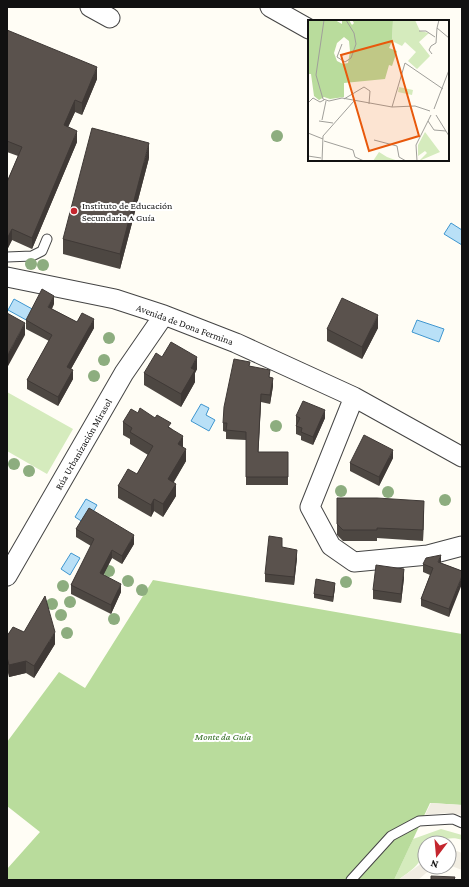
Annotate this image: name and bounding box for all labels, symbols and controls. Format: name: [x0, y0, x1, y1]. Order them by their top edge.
inset map: [308, 20, 449, 161]
place label: Instituto de Educación Secundaria A Guía: [82, 200, 173, 223]
marker: Instituto de Educación Secundaria A Guía: [69, 206, 79, 216]
street label: Avenida de Dona Fermina: [135, 302, 235, 347]
street label: Rúa Urbanización Mirasol: [53, 396, 114, 492]
park label: Monte da Guía: [194, 731, 251, 742]
north arrow: [417, 835, 457, 875]
text: N: [429, 858, 440, 871]

